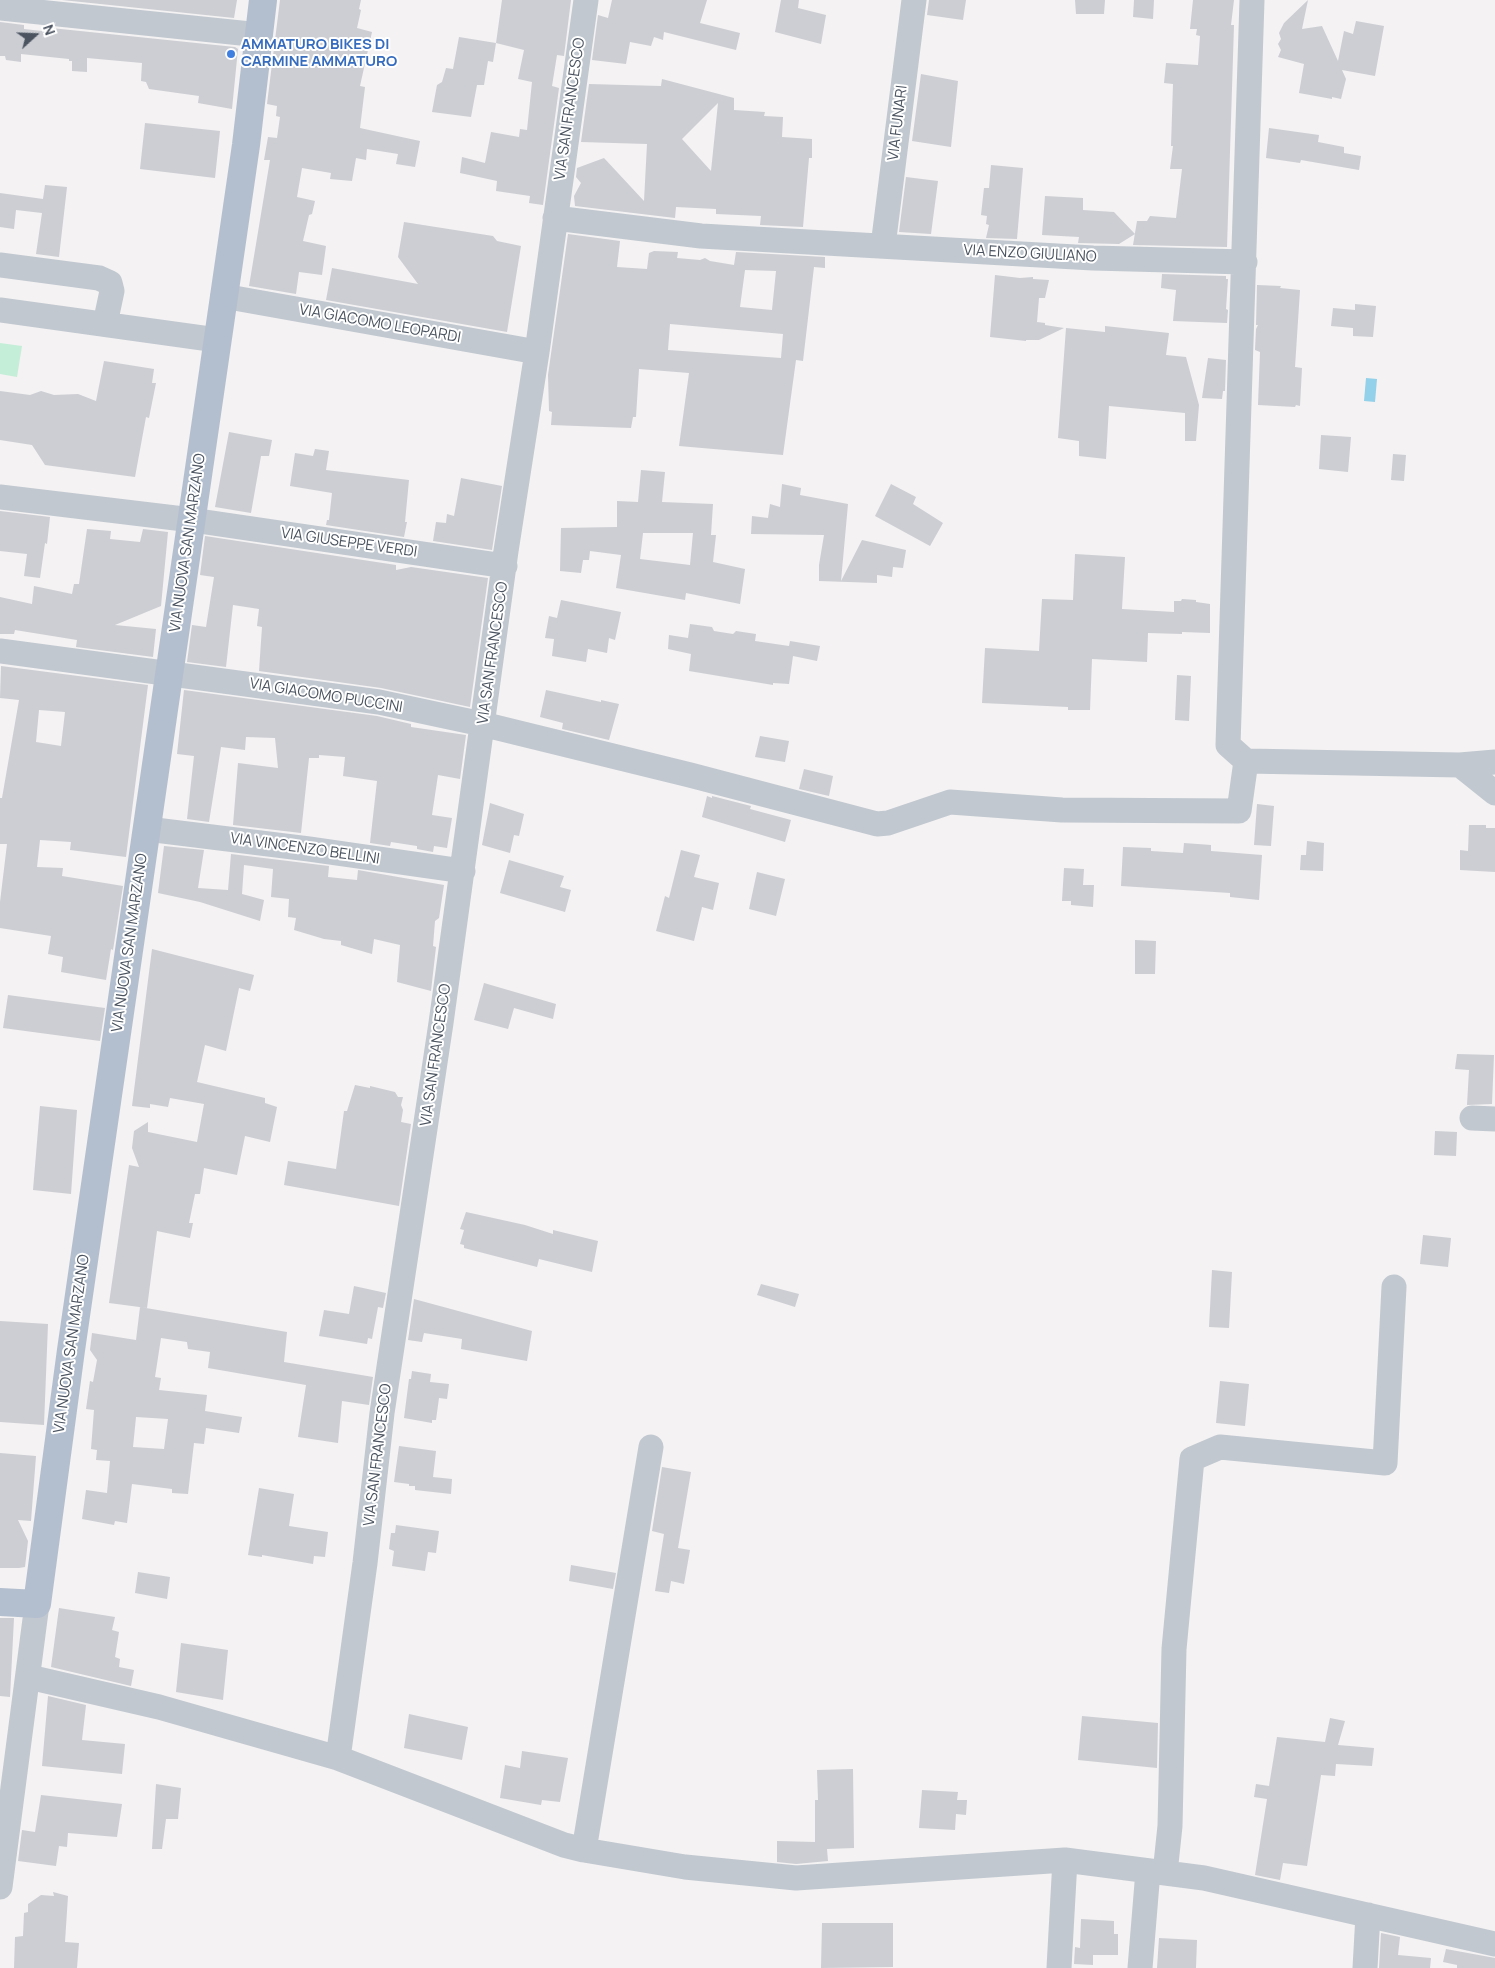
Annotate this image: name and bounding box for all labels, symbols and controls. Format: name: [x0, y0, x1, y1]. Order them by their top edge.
north arrow: [10, 10, 60, 60]
text: N: [39, 22, 60, 38]
place label: AMMATURO BIKES DI CARMINE AMMATURO: [241, 36, 397, 71]
street label: VIA SAN FRANCESCO: [551, 37, 589, 181]
marker: AMMATURO BIKES DI CARMINE AMMATURO: [225, 48, 237, 60]
street label: VIA FUNARI: [884, 84, 912, 162]
street label: VIA ENZO GIULIANO: [963, 242, 1097, 266]
street label: VIA GIACOMO LEOPARDI: [298, 301, 462, 347]
street label: VIA NUOVA SAN MARZANO: [167, 453, 209, 633]
street label: VIA GIUSEPPE VERDI: [280, 525, 418, 561]
street label: VIA SAN FRANCESCO: [474, 581, 512, 725]
street label: VIA GIACOMO PUCCINI: [248, 675, 404, 717]
street label: VIA VINCENZO BELLINI: [229, 830, 381, 868]
street label: VIA NUOVA SAN MARZANO: [109, 853, 151, 1033]
street label: VIA SAN FRANCESCO: [417, 983, 455, 1127]
street label: VIA NUOVA SAN MARZANO: [51, 1254, 93, 1434]
street label: VIA SAN FRANCESCO: [360, 1383, 396, 1527]

